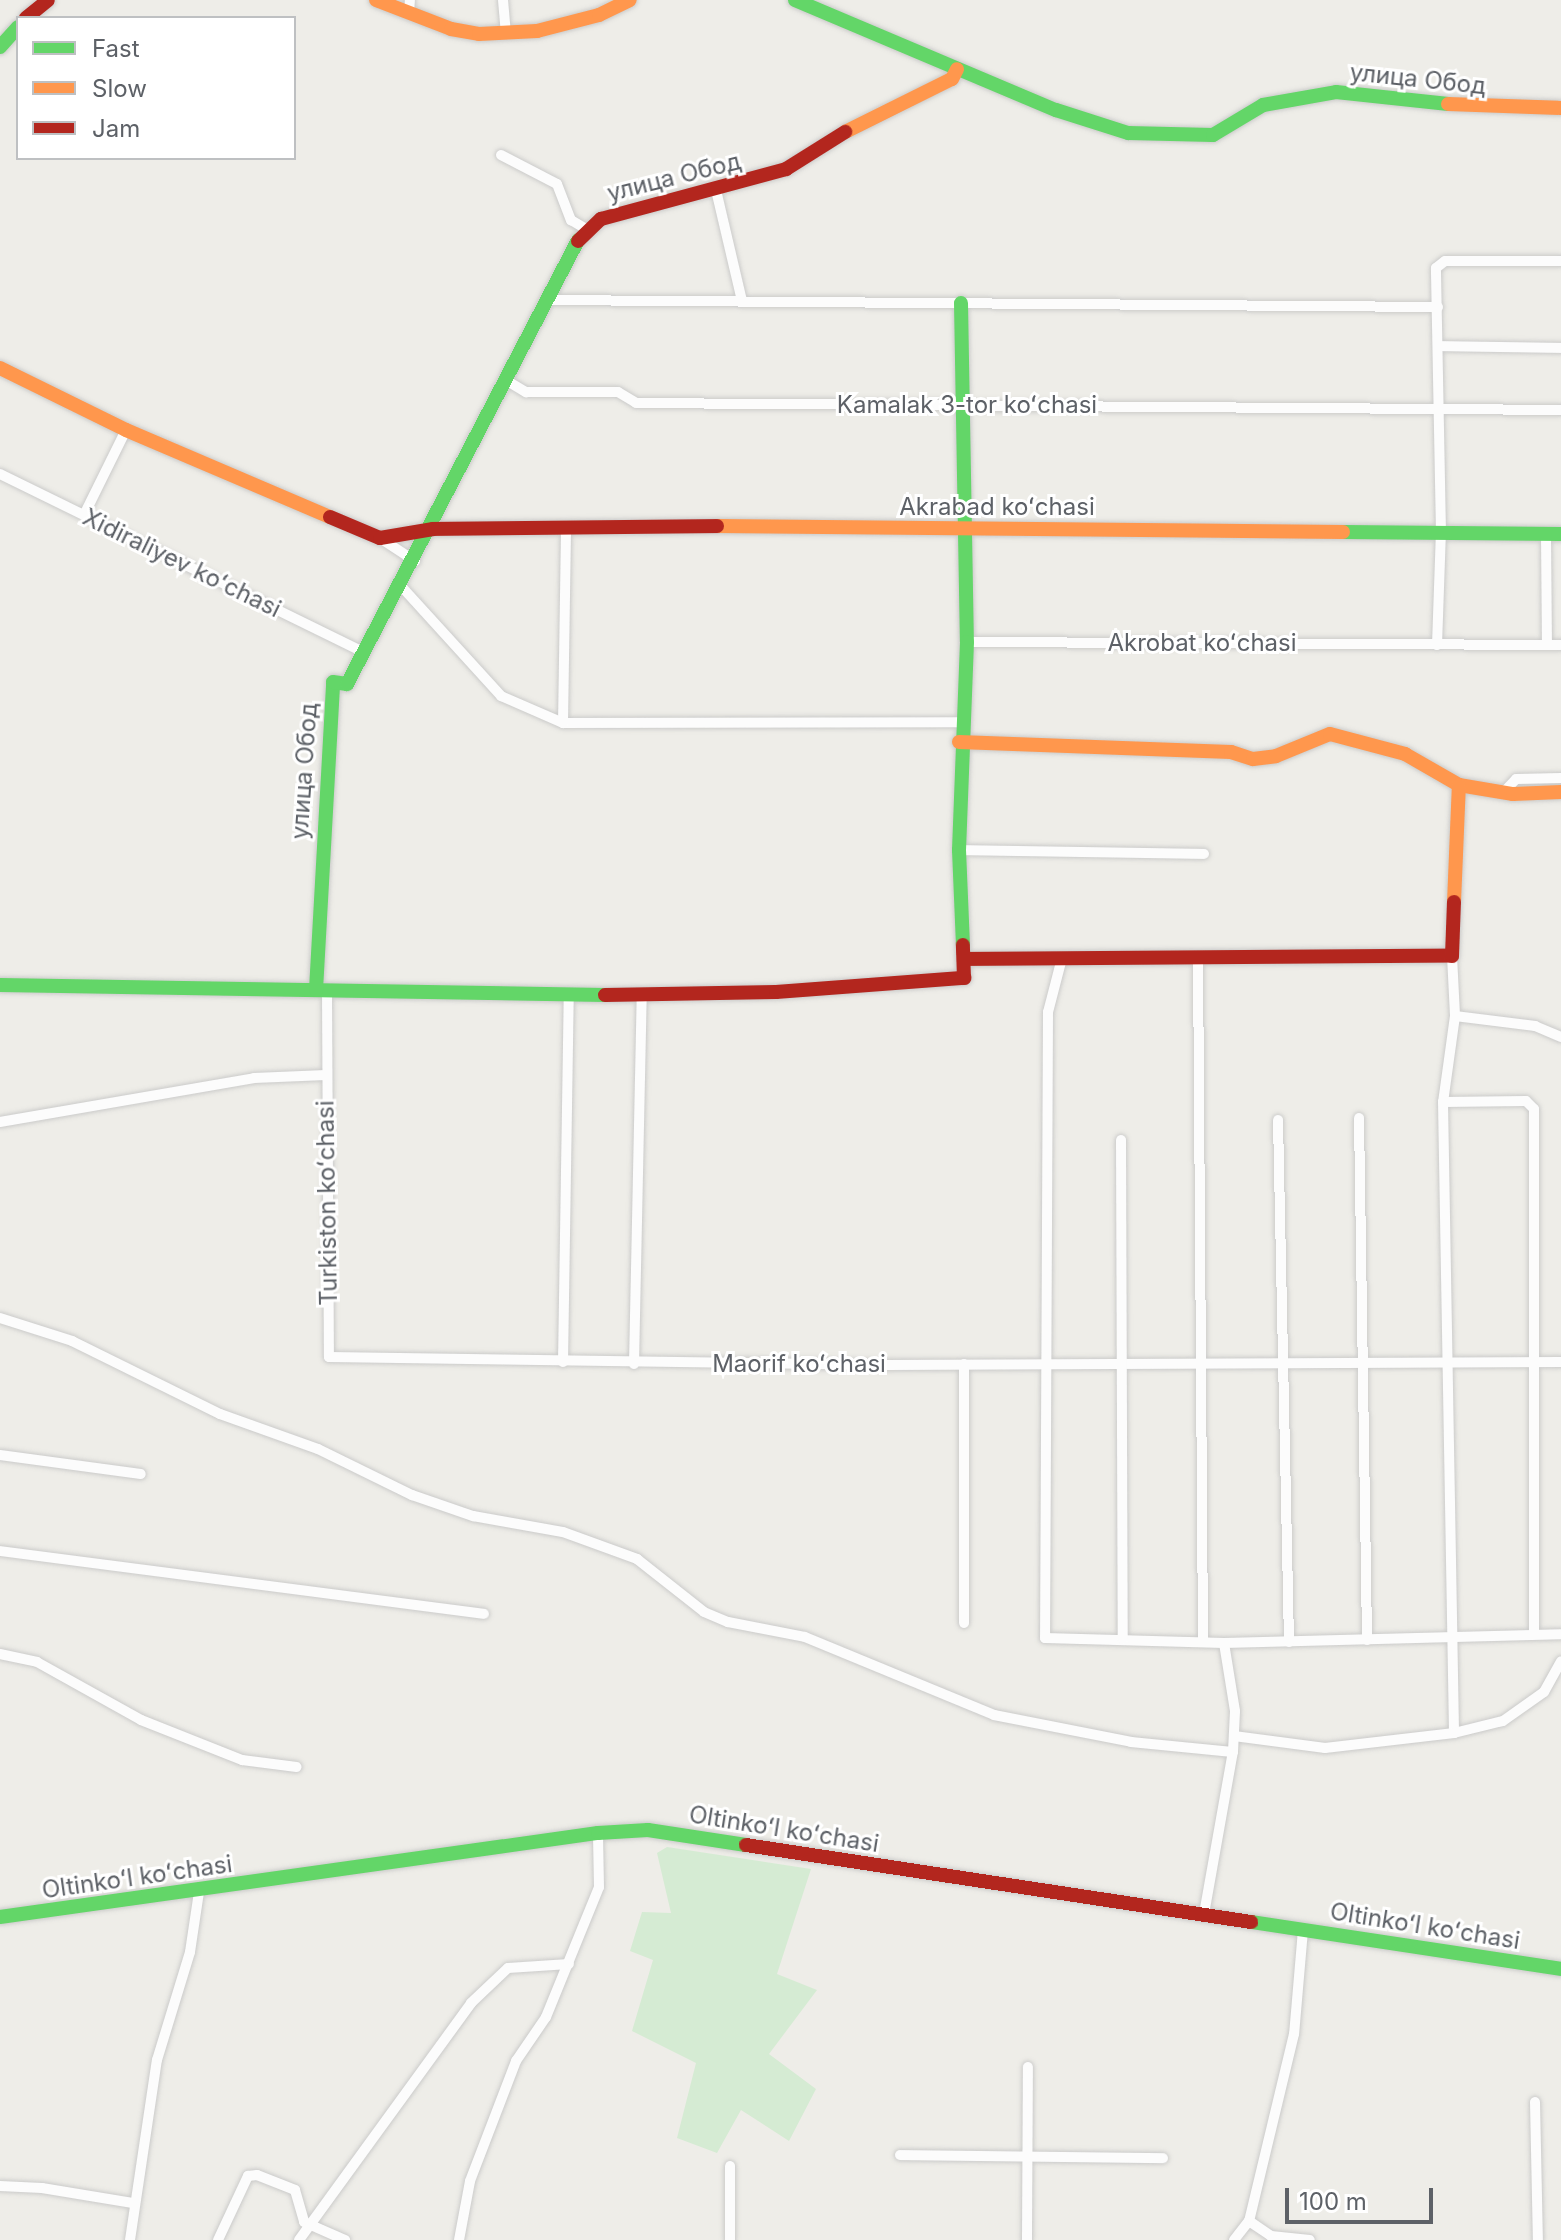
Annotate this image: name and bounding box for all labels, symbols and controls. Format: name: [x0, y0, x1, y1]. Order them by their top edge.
legend: [16, 16, 296, 160]
text: Fast: [92, 34, 140, 63]
street label: улица Обод: [1348, 58, 1488, 100]
text: Slow: [92, 74, 147, 103]
text: Jam: [92, 114, 140, 143]
street label: улица Обод: [604, 146, 744, 208]
street label: Kamalak 3-tor koʻchasi: [837, 391, 1097, 419]
street label: Akrabad koʻchasi: [899, 493, 1095, 521]
street label: Xidiraliyev koʻchasi: [78, 503, 286, 623]
street label: Akrobat koʻchasi: [1107, 629, 1297, 657]
street label: улица Обод: [285, 702, 323, 840]
street label: Turkiston koʻchasi: [311, 1100, 343, 1306]
street label: Maorif koʻchasi: [712, 1350, 886, 1378]
street label: Oltinkoʻl koʻchasi: [687, 1800, 881, 1858]
street label: Oltinkoʻl koʻchasi: [40, 1849, 234, 1905]
street label: Oltinkoʻl koʻchasi: [1328, 1897, 1522, 1955]
scale bar: [1289, 2172, 1437, 2222]
text: 100 m: [1299, 2187, 1367, 2216]

